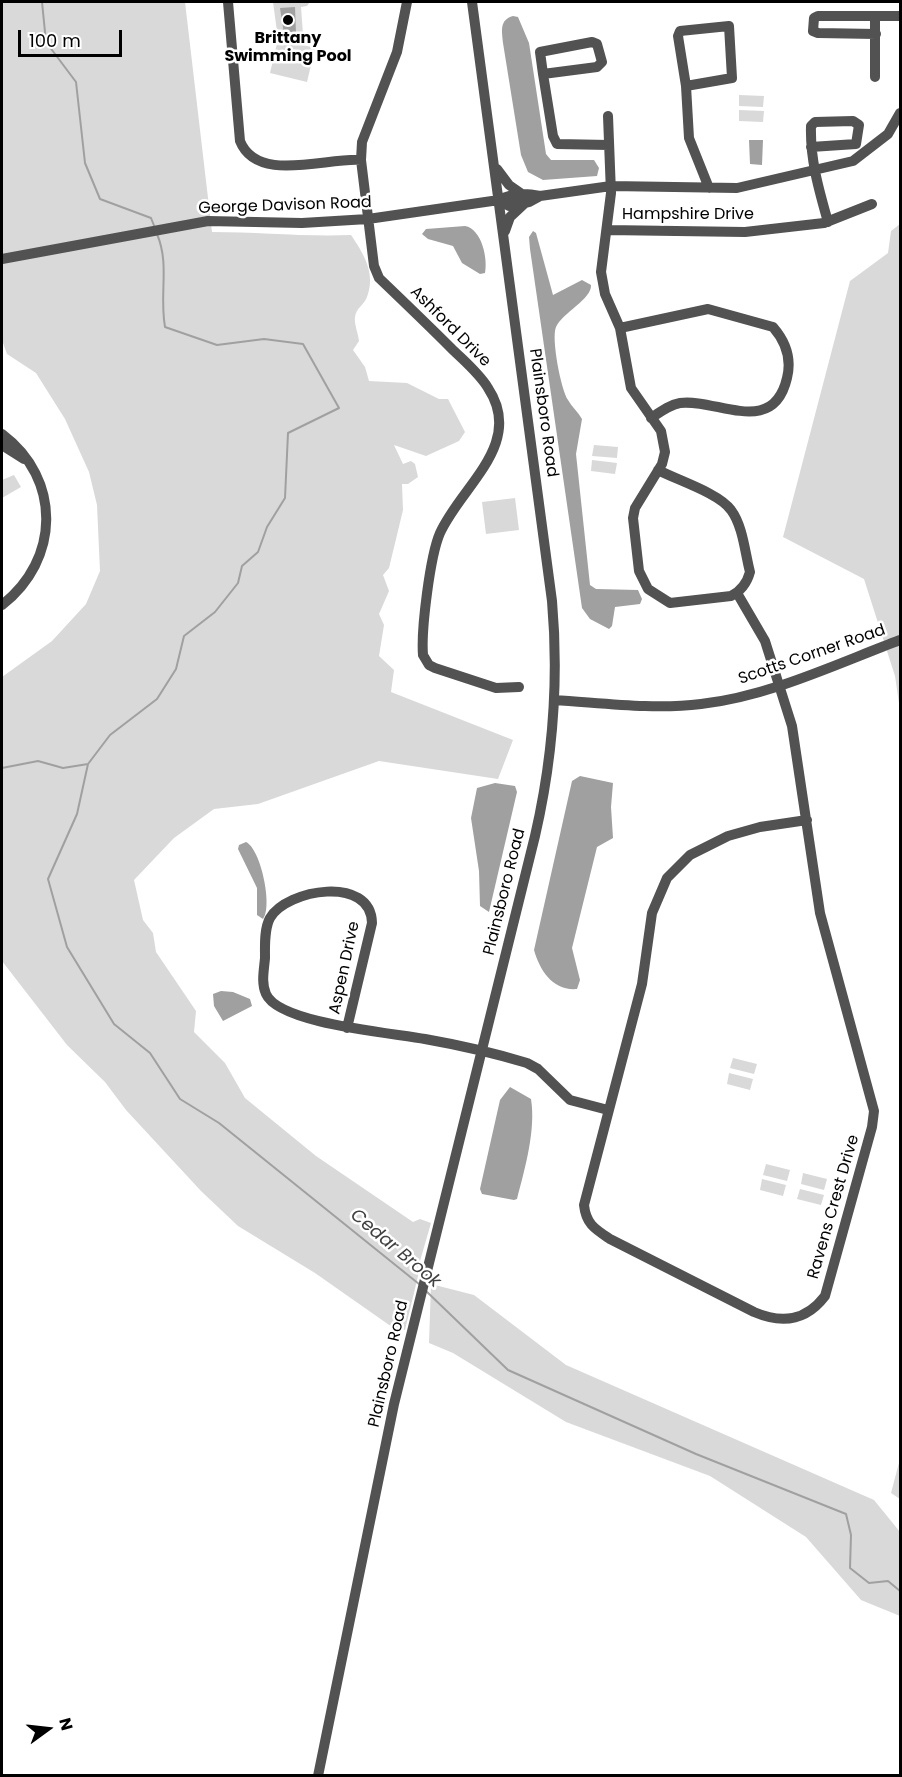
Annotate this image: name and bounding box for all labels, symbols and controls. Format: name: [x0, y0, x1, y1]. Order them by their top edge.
marker: Brittany Swimming Pool: [281, 13, 295, 27]
scale bar: [21, 18, 124, 56]
text: 100 m: [29, 28, 81, 53]
place label: Brittany Swimming Pool: [224, 29, 352, 67]
street label: George Davison Road: [198, 193, 372, 219]
street label: Hampshire Drive: [622, 205, 754, 225]
street label: Ashford Drive: [406, 283, 494, 371]
street label: Plainsboro Road: [524, 347, 562, 479]
street label: Scotts Corner Road: [736, 621, 888, 689]
street label: Plainsboro Road: [480, 827, 530, 957]
street label: Aspen Drive: [326, 920, 364, 1016]
street label: Ravens Crest Drive: [804, 1133, 864, 1281]
water label: Cedar Brook: [345, 1205, 445, 1293]
street label: Plainsboro Road: [365, 1299, 413, 1429]
north arrow: [18, 1699, 78, 1759]
text: N: [53, 1715, 79, 1733]

